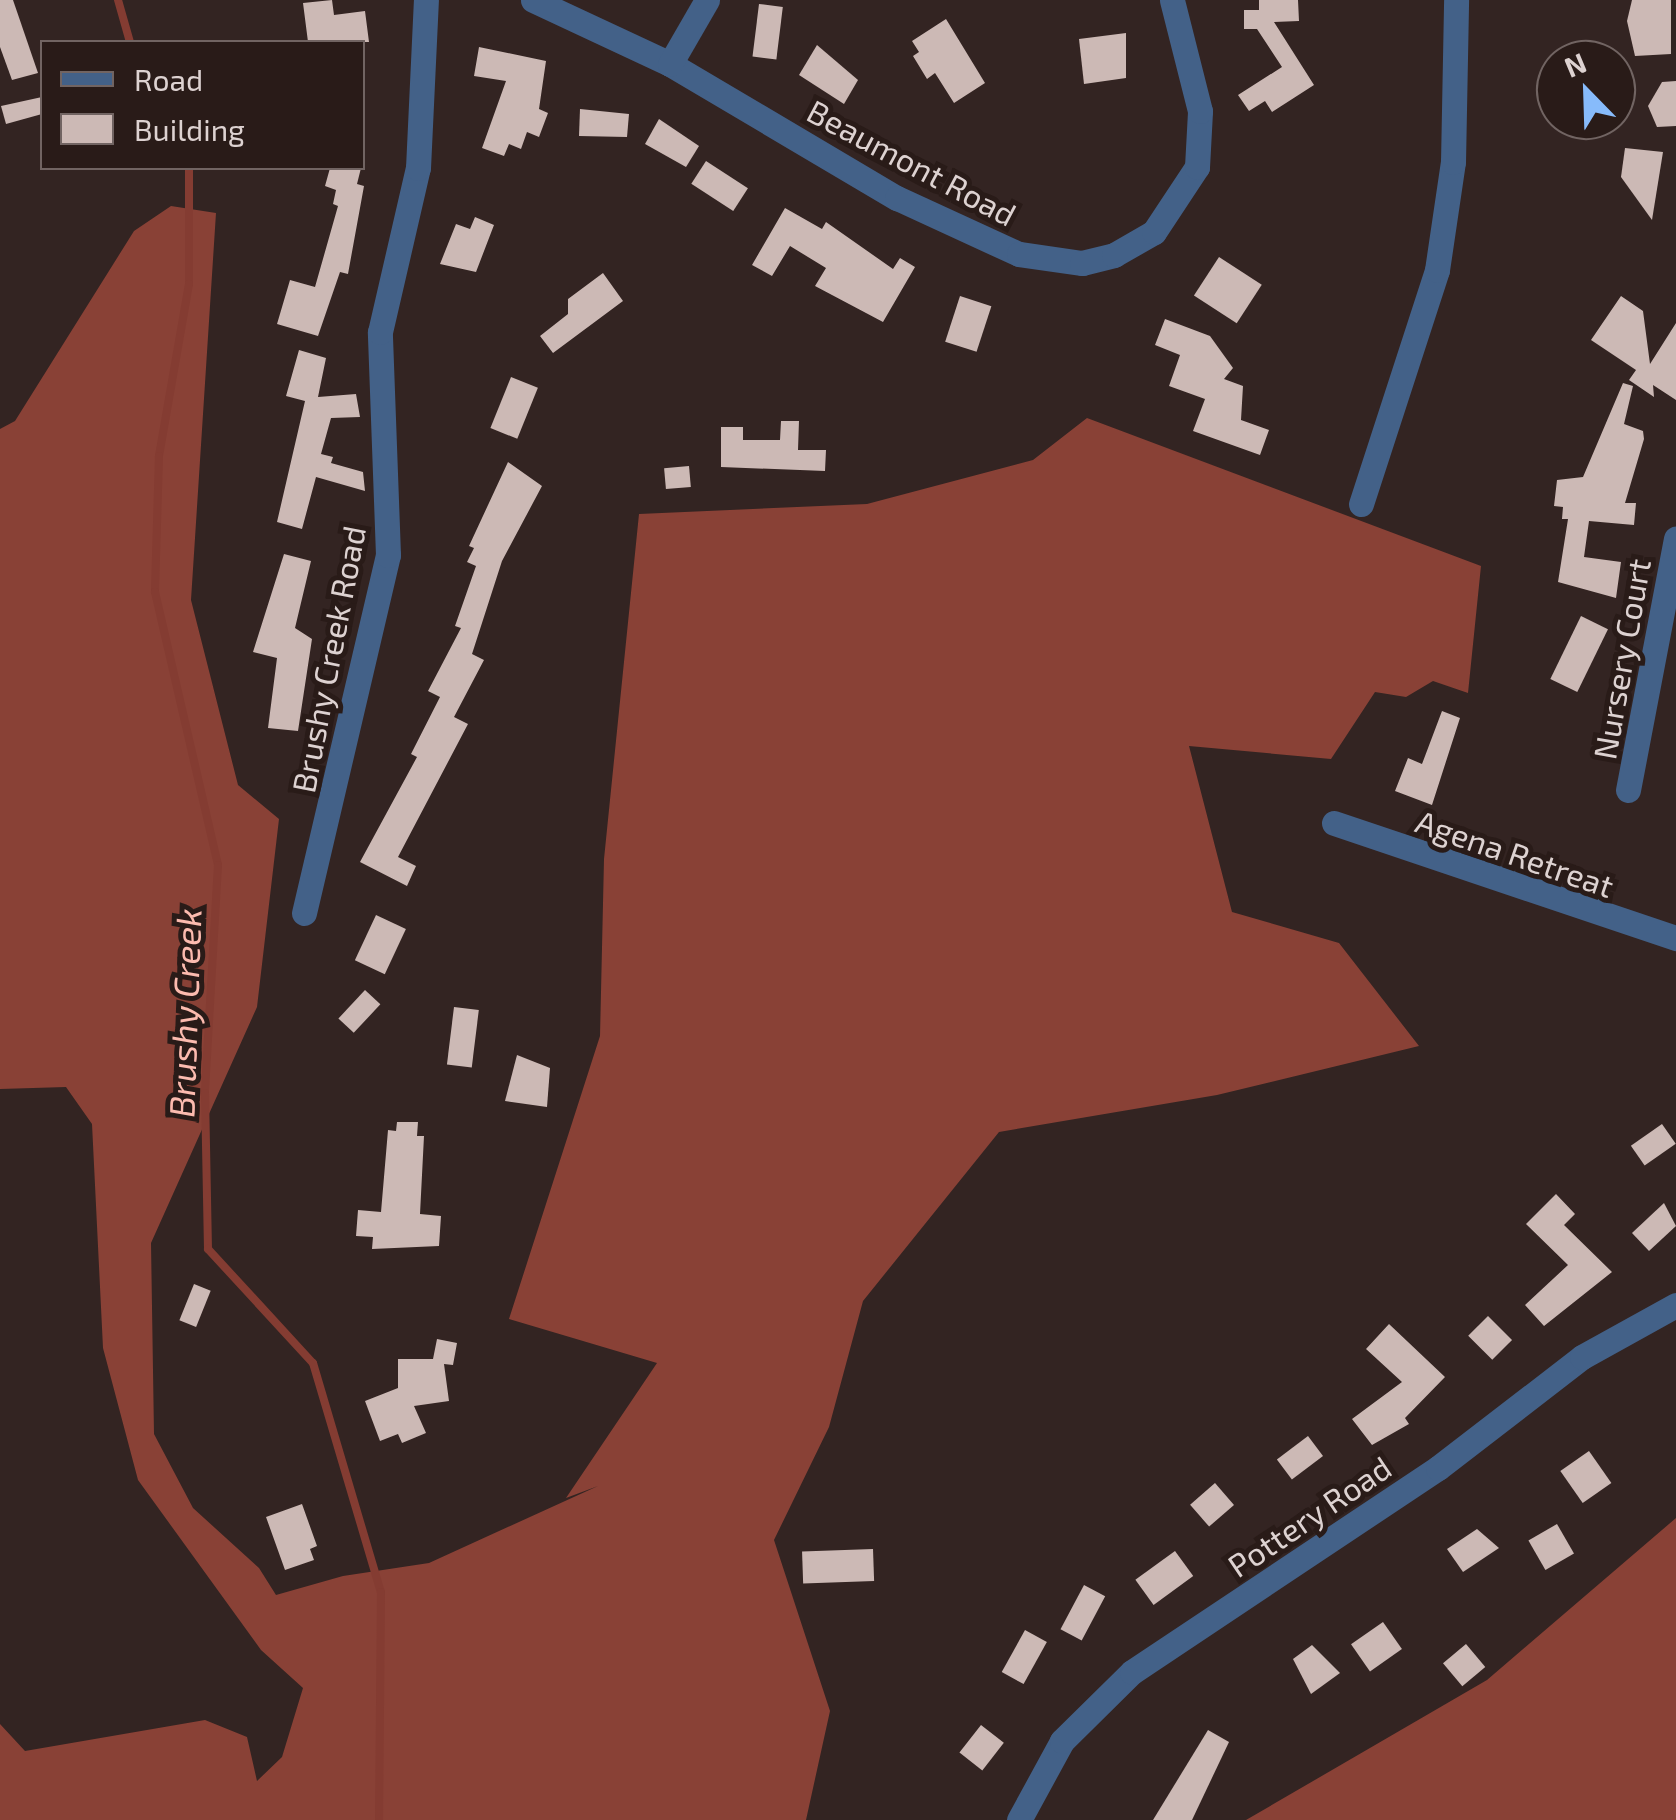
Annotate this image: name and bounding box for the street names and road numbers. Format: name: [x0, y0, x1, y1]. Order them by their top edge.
street label: Beaumont Road: [801, 91, 1023, 233]
street label: Brushy Creek Road: [283, 522, 373, 796]
street label: Nursery Court: [1584, 555, 1658, 763]
street label: Agena Retreat: [1411, 801, 1619, 905]
street label: Pottery Road: [1220, 1447, 1398, 1585]

